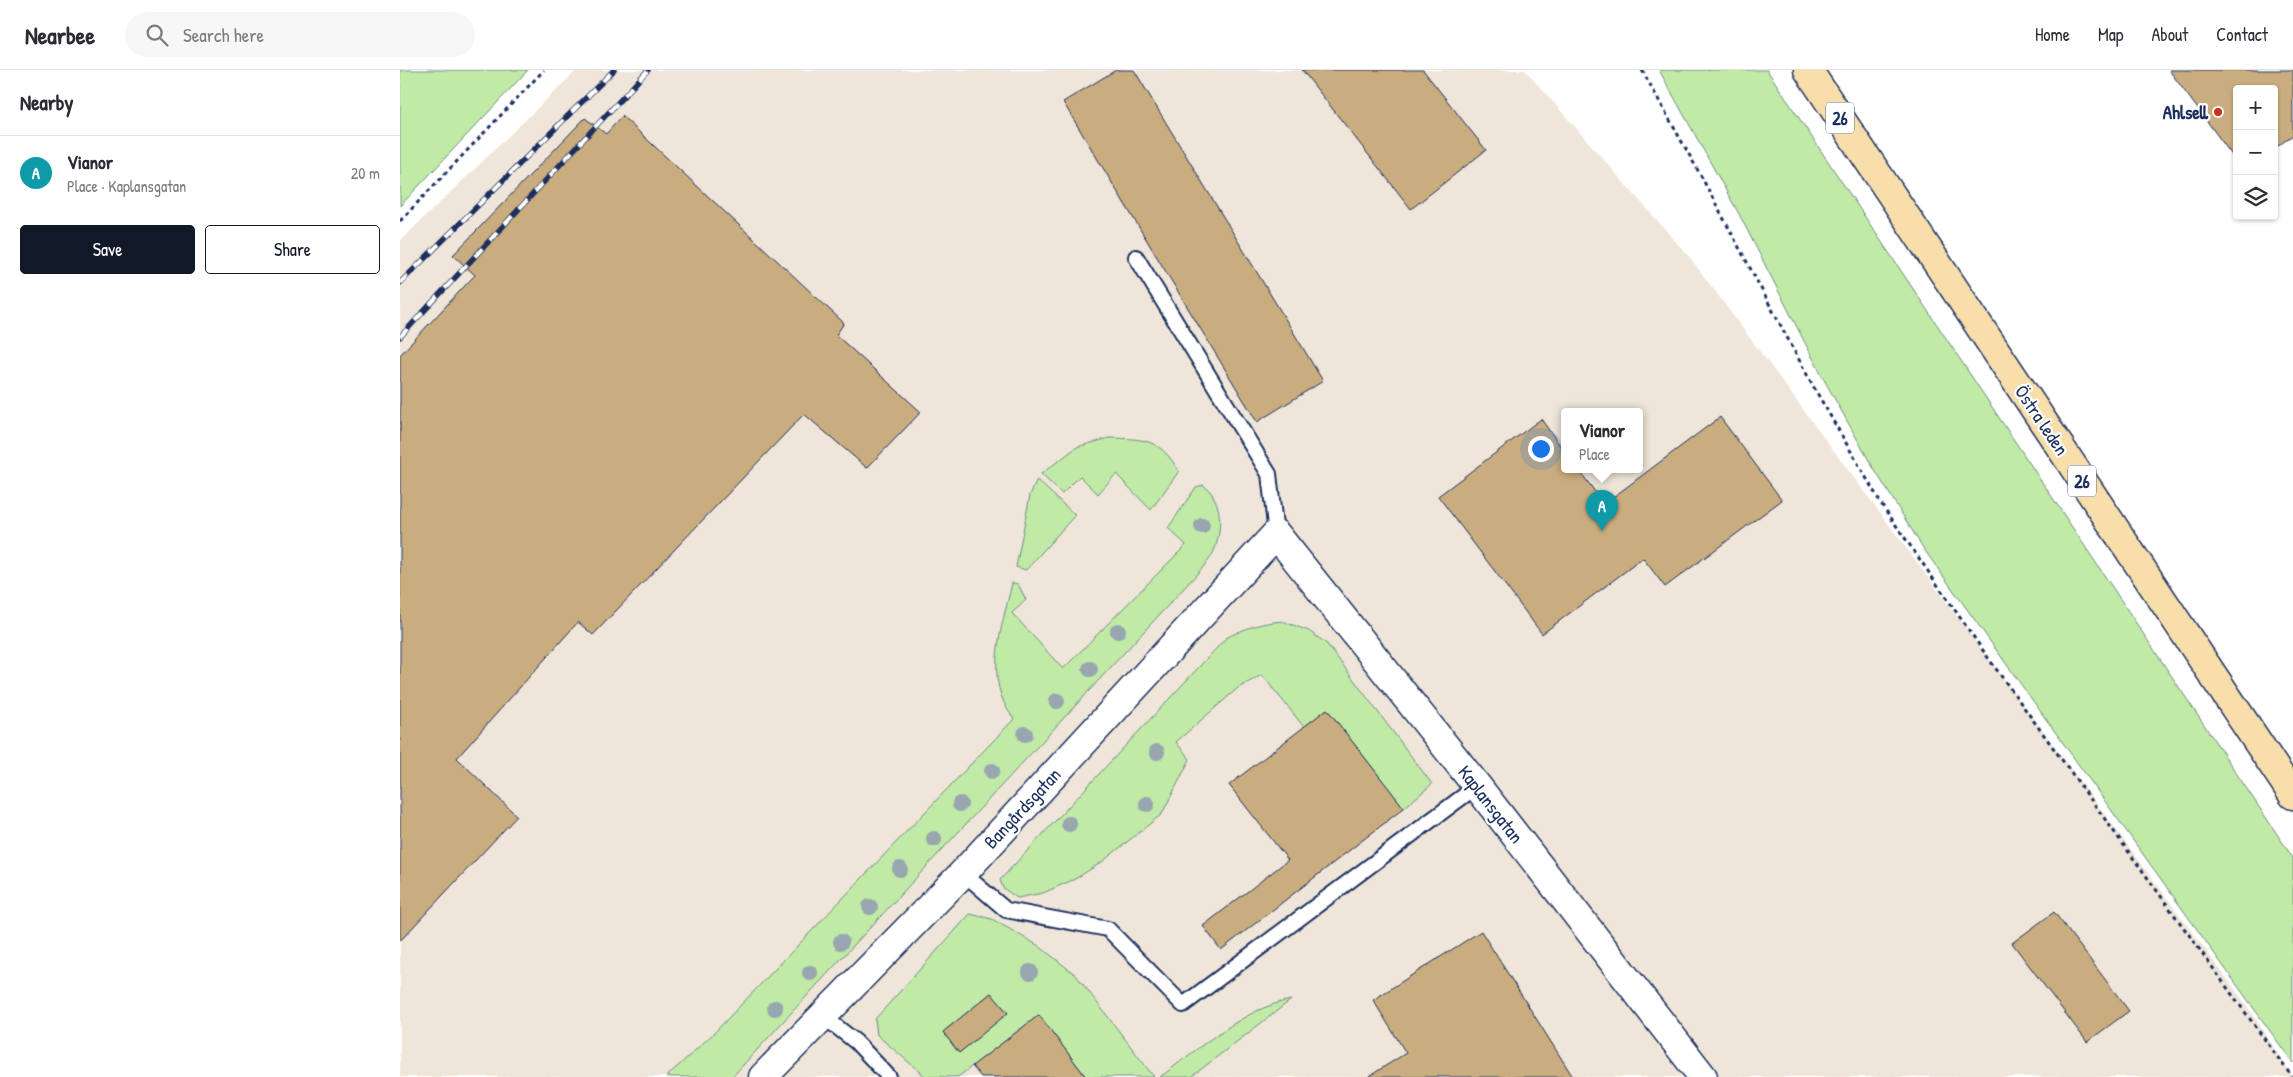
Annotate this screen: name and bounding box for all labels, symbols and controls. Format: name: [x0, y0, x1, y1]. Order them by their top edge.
search box: [125, 12, 475, 57]
text: Nearbee: [25, 19, 95, 51]
icon: search: [143, 21, 171, 49]
text: Search here: [183, 22, 264, 48]
text: Home: [2035, 22, 2070, 47]
text: Map: [2098, 22, 2123, 47]
text: About: [2151, 22, 2188, 47]
text: Contact: [2216, 22, 2268, 47]
map controls: [2233, 85, 2278, 220]
button: +: [2233, 85, 2278, 130]
text: Nearby: [20, 88, 73, 117]
place label: Ahlsell: [2163, 99, 2209, 125]
road number: 26: [1826, 102, 1854, 134]
marker: Ahlsell: [2212, 106, 2224, 118]
button: −: [2233, 130, 2278, 175]
text: Vianor: [67, 149, 113, 175]
text: A: [32, 162, 40, 184]
text: 20 m: [351, 162, 380, 184]
text: Place · Kaplansgatan: [67, 175, 186, 197]
button: layers: [2233, 175, 2278, 220]
button: Save: [20, 225, 195, 274]
button: Share: [205, 225, 380, 274]
street label: Östra leden: [2009, 380, 2075, 460]
popup: [1561, 408, 1643, 473]
text: Vianor: [1579, 417, 1625, 443]
your location: [1528, 436, 1554, 462]
text: Place: [1579, 443, 1610, 465]
road number: 26: [2068, 466, 2096, 496]
pin: A: [1586, 490, 1618, 531]
street label: Kaplansgatan: [1452, 760, 1530, 848]
street label: Bangårdsgatan: [978, 762, 1066, 854]

